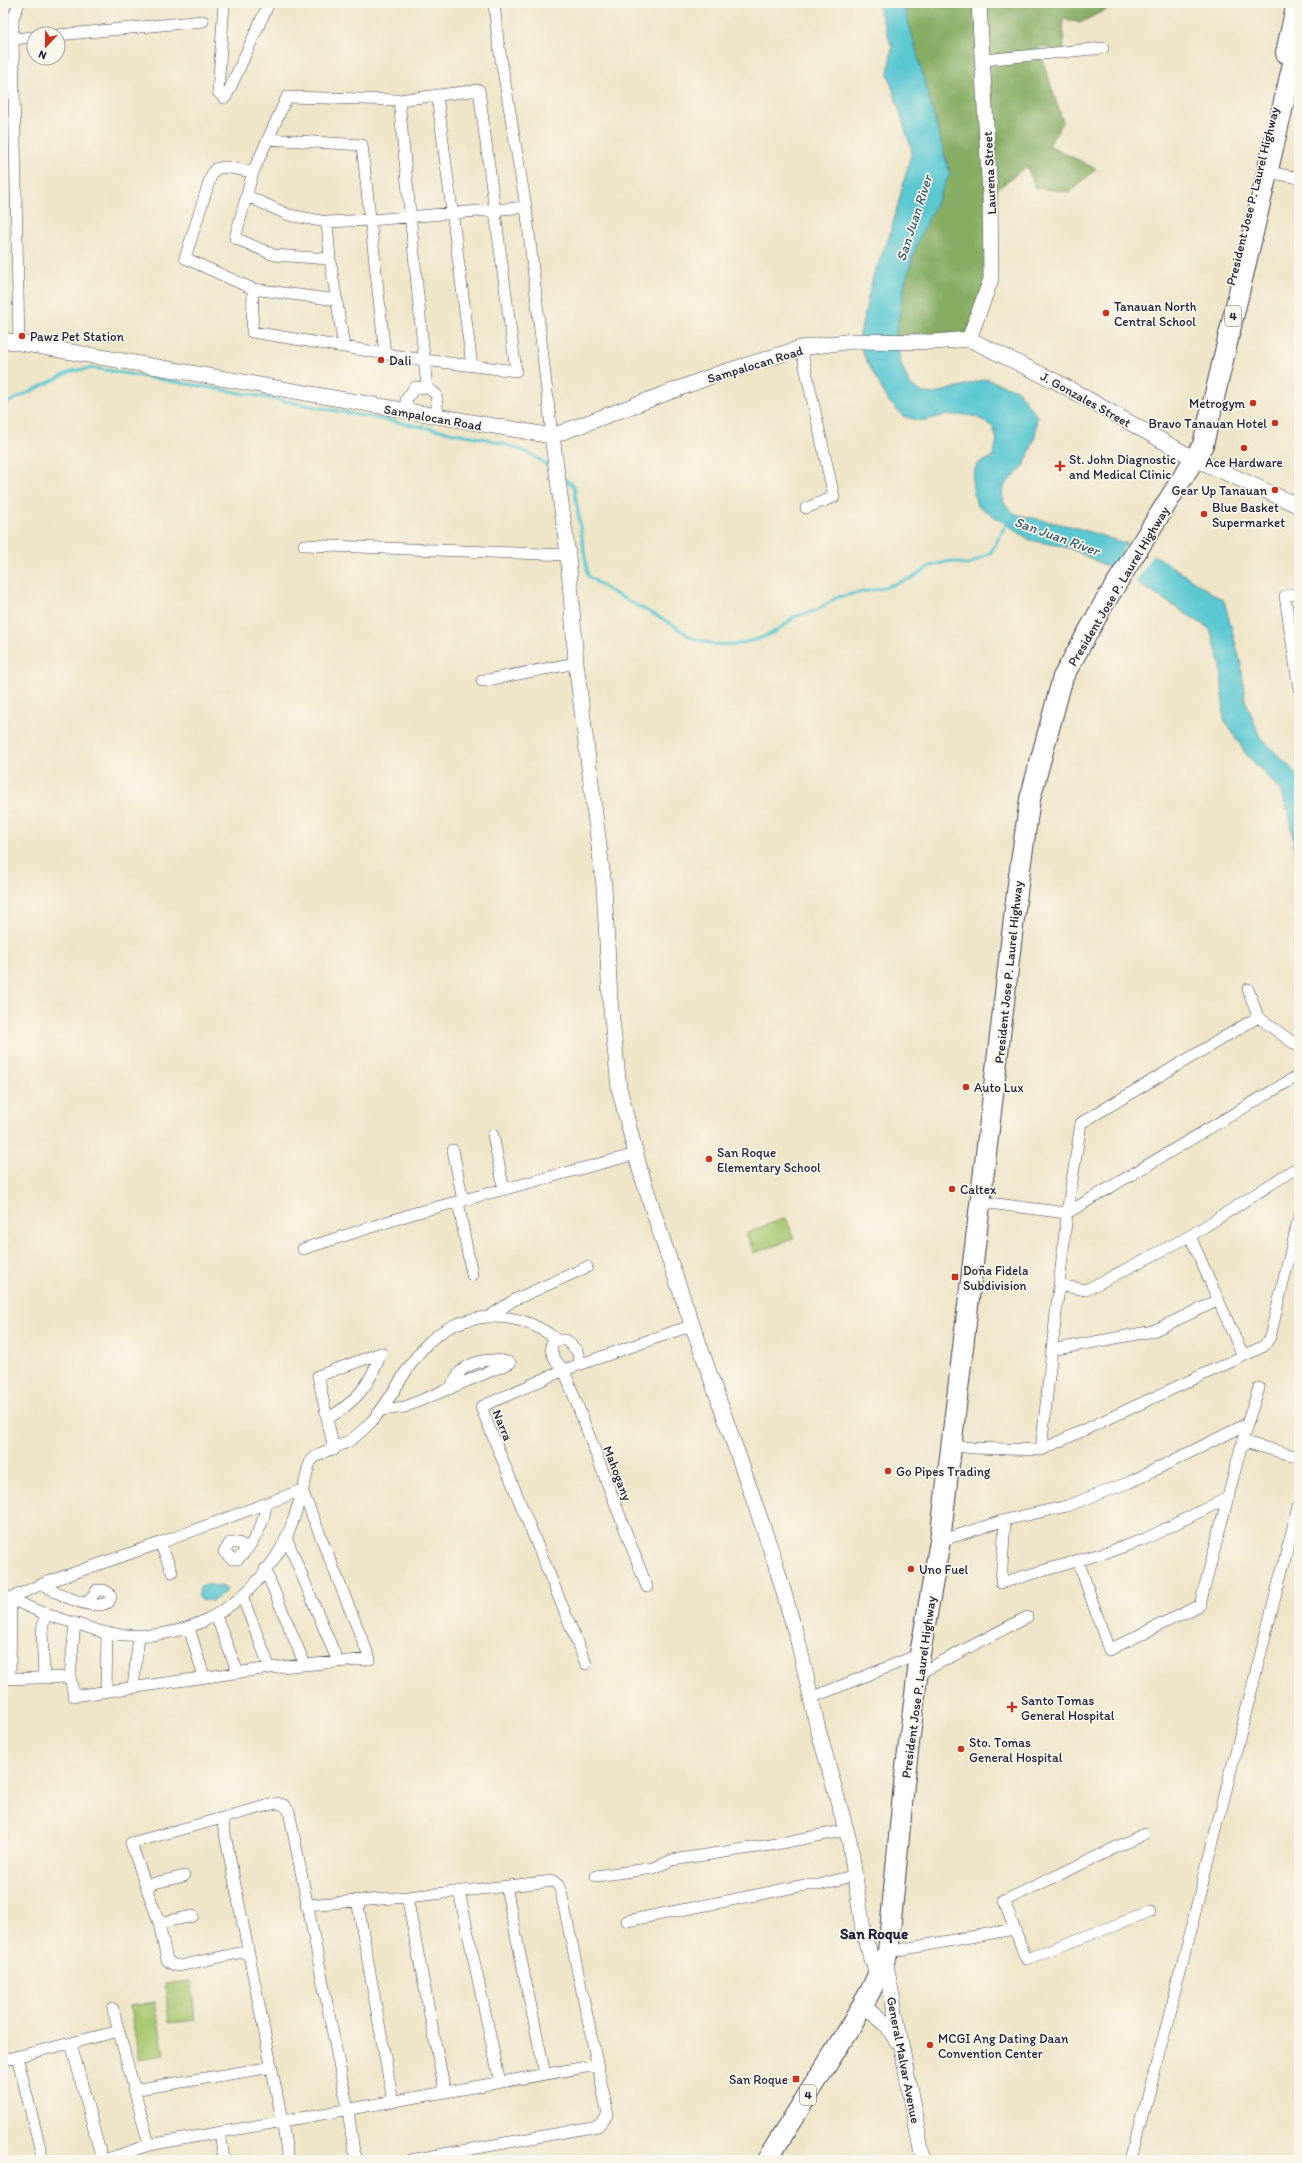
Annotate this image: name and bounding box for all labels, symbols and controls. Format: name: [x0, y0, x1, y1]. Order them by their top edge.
north arrow: [26, 26, 66, 66]
text: N: [37, 47, 48, 62]
street label: President Jose P. Laurel Highway: [1223, 105, 1282, 287]
street label: Laurena Street: [980, 131, 999, 215]
water label: San Juan River: [893, 172, 937, 263]
place label: Tanauan North Central School: [1114, 299, 1197, 329]
road number: 4: [1225, 306, 1241, 326]
marker: Tanauan North Central School: [1101, 308, 1111, 318]
place label: Pawz Pet Station: [30, 329, 125, 344]
marker: Pawz Pet Station: [17, 331, 27, 341]
street label: Sampalocan Road: [706, 343, 805, 386]
place label: Dali: [389, 353, 411, 368]
marker: Dali: [376, 355, 386, 365]
street label: J. Gonzales Street: [1038, 368, 1134, 431]
place label: Metrogym: [1189, 396, 1246, 411]
marker: Metrogym: [1248, 398, 1258, 408]
street label: Sampalocan Road: [383, 402, 483, 433]
place label: Bravo Tanauan Hotel: [1148, 416, 1267, 431]
marker: Bravo Tanauan Hotel: [1270, 418, 1280, 428]
marker: Ace Hardware: [1239, 443, 1249, 453]
place label: St. John Diagnostic and Medical Clinic: [1069, 452, 1176, 482]
place label: Ace Hardware: [1205, 455, 1283, 470]
marker: St. John Diagnostic and Medical Clinic: [1054, 460, 1066, 472]
place label: Gear Up Tanauan: [1172, 483, 1268, 498]
marker: Gear Up Tanauan: [1270, 485, 1280, 495]
place label: Blue Basket Supermarket: [1212, 500, 1285, 530]
street label: President Jose P. Laurel Highway: [1065, 504, 1172, 669]
marker: Blue Basket Supermarket: [1199, 509, 1209, 519]
water label: San Juan River: [1012, 513, 1103, 560]
street label: President Jose P. Laurel Highway: [991, 880, 1026, 1064]
place label: Auto Lux: [974, 1080, 1024, 1095]
marker: Auto Lux: [961, 1082, 971, 1092]
place label: San Roque Elementary School: [717, 1145, 821, 1175]
marker: San Roque Elementary School: [704, 1154, 714, 1164]
place label: Caltex: [960, 1182, 997, 1197]
marker: Caltex: [947, 1184, 957, 1194]
place label: Doña Fidela Subdivision: [963, 1263, 1029, 1293]
marker: Doña Fidela Subdivision: [950, 1272, 960, 1282]
street label: Narra: [490, 1408, 516, 1443]
street label: Mahogany: [600, 1444, 635, 1503]
place label: Go Pipes Trading: [896, 1464, 991, 1479]
marker: Go Pipes Trading: [883, 1466, 893, 1476]
place label: Uno Fuel: [919, 1562, 969, 1577]
marker: Uno Fuel: [906, 1564, 916, 1574]
street label: President Jose P. Laurel Highway: [898, 1595, 939, 1779]
place label: Santo Tomas General Hospital: [1021, 1693, 1115, 1723]
marker: Santo Tomas General Hospital: [1006, 1701, 1018, 1713]
place label: Sto. Tomas General Hospital: [969, 1735, 1063, 1765]
marker: Sto. Tomas General Hospital: [956, 1744, 966, 1754]
district label: San Roque: [840, 1925, 908, 1944]
street label: General Malvar Avenue: [884, 1995, 923, 2125]
place label: MCGI Ang Dating Daan Convention Center: [938, 2031, 1069, 2061]
marker: MCGI Ang Dating Daan Convention Center: [925, 2040, 935, 2050]
place label: San Roque: [729, 2072, 788, 2087]
marker: San Roque: [791, 2074, 801, 2084]
road number: 4: [800, 2085, 816, 2105]

